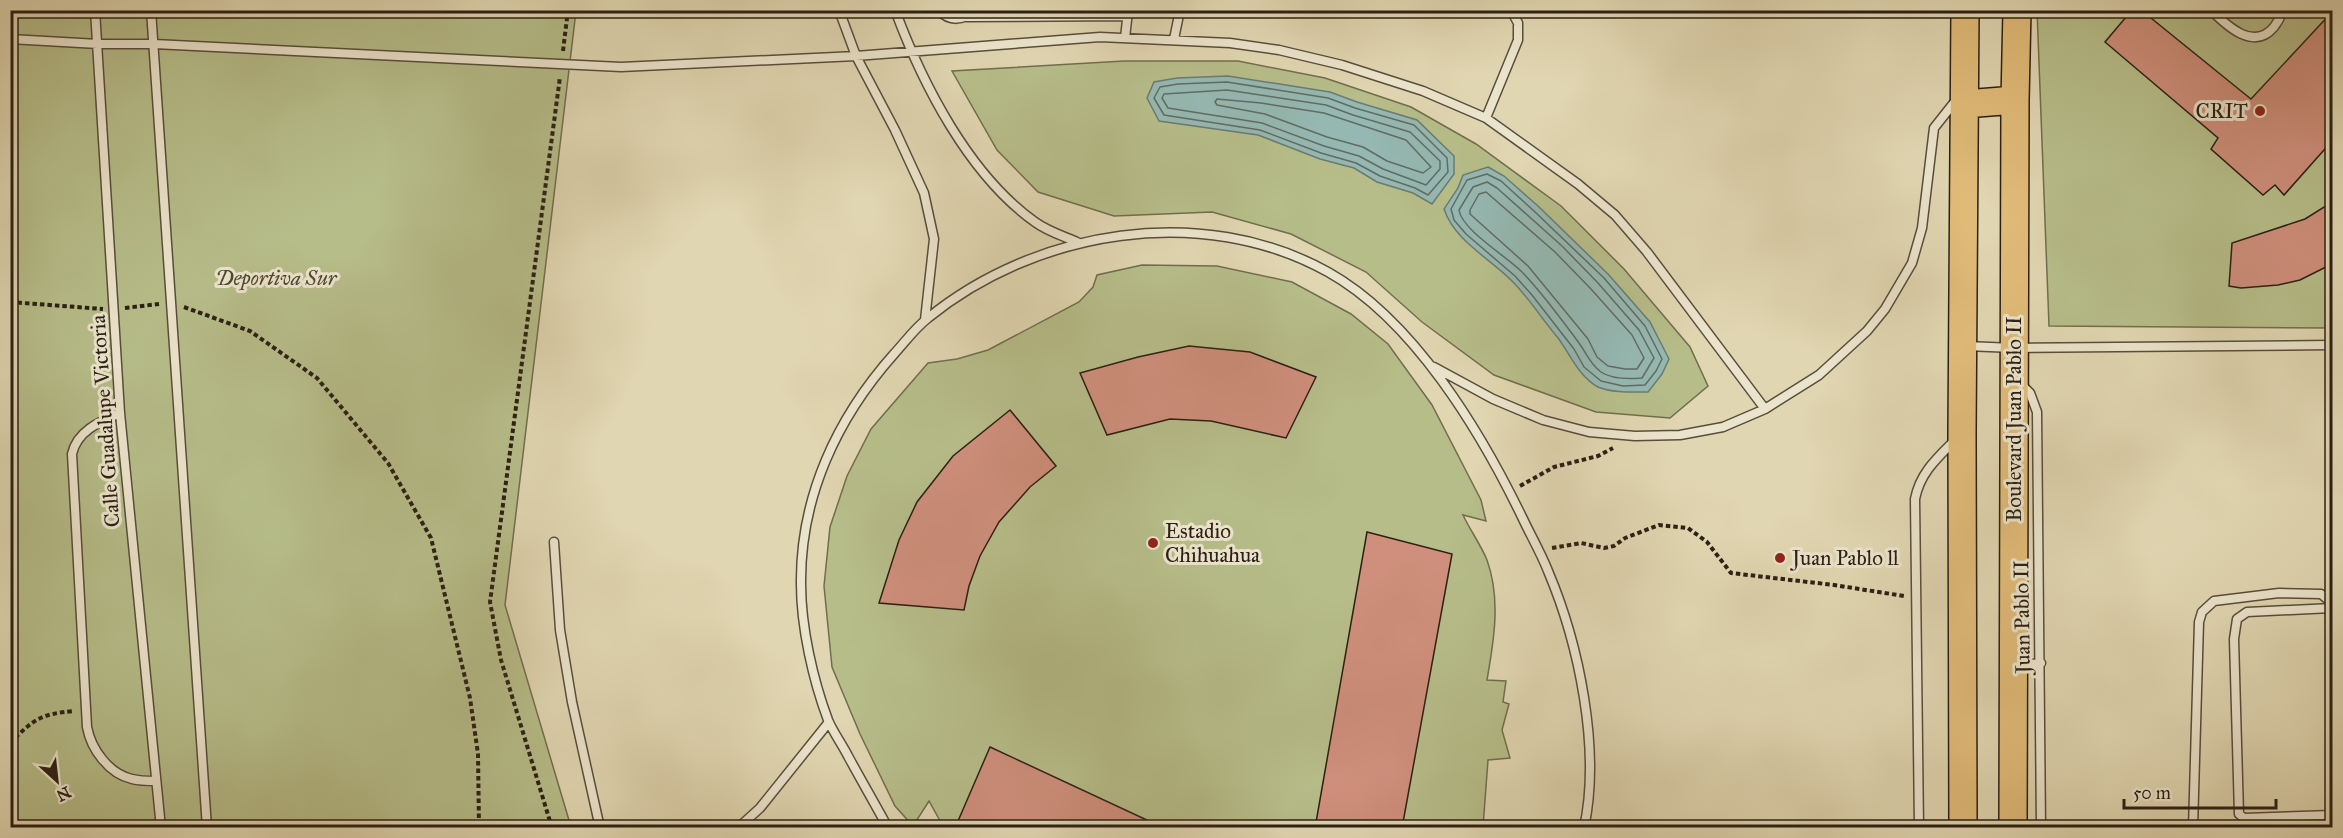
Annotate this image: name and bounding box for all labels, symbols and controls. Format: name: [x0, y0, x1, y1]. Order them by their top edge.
place label: CRIT: [2196, 98, 2248, 124]
marker: CRIT: [2253, 104, 2267, 118]
park label: Deportiva Sur: [215, 265, 338, 291]
street label: Calle Guadalupe Victoria: [85, 314, 125, 528]
street label: Boulevard Juan Pablo II: [2001, 316, 2027, 522]
place label: Estadio Chihuahua: [1165, 518, 1260, 568]
marker: Estadio Chihuahua: [1146, 536, 1160, 550]
place label: Juan Pablo ll: [1790, 545, 1899, 571]
marker: Juan Pablo ll: [1773, 551, 1787, 565]
street label: Juan Pablo II: [2008, 560, 2036, 676]
north arrow: [27, 751, 87, 811]
scale bar: [2124, 772, 2276, 810]
text: N: [53, 782, 74, 806]
text: 50 m: [2133, 782, 2171, 804]

